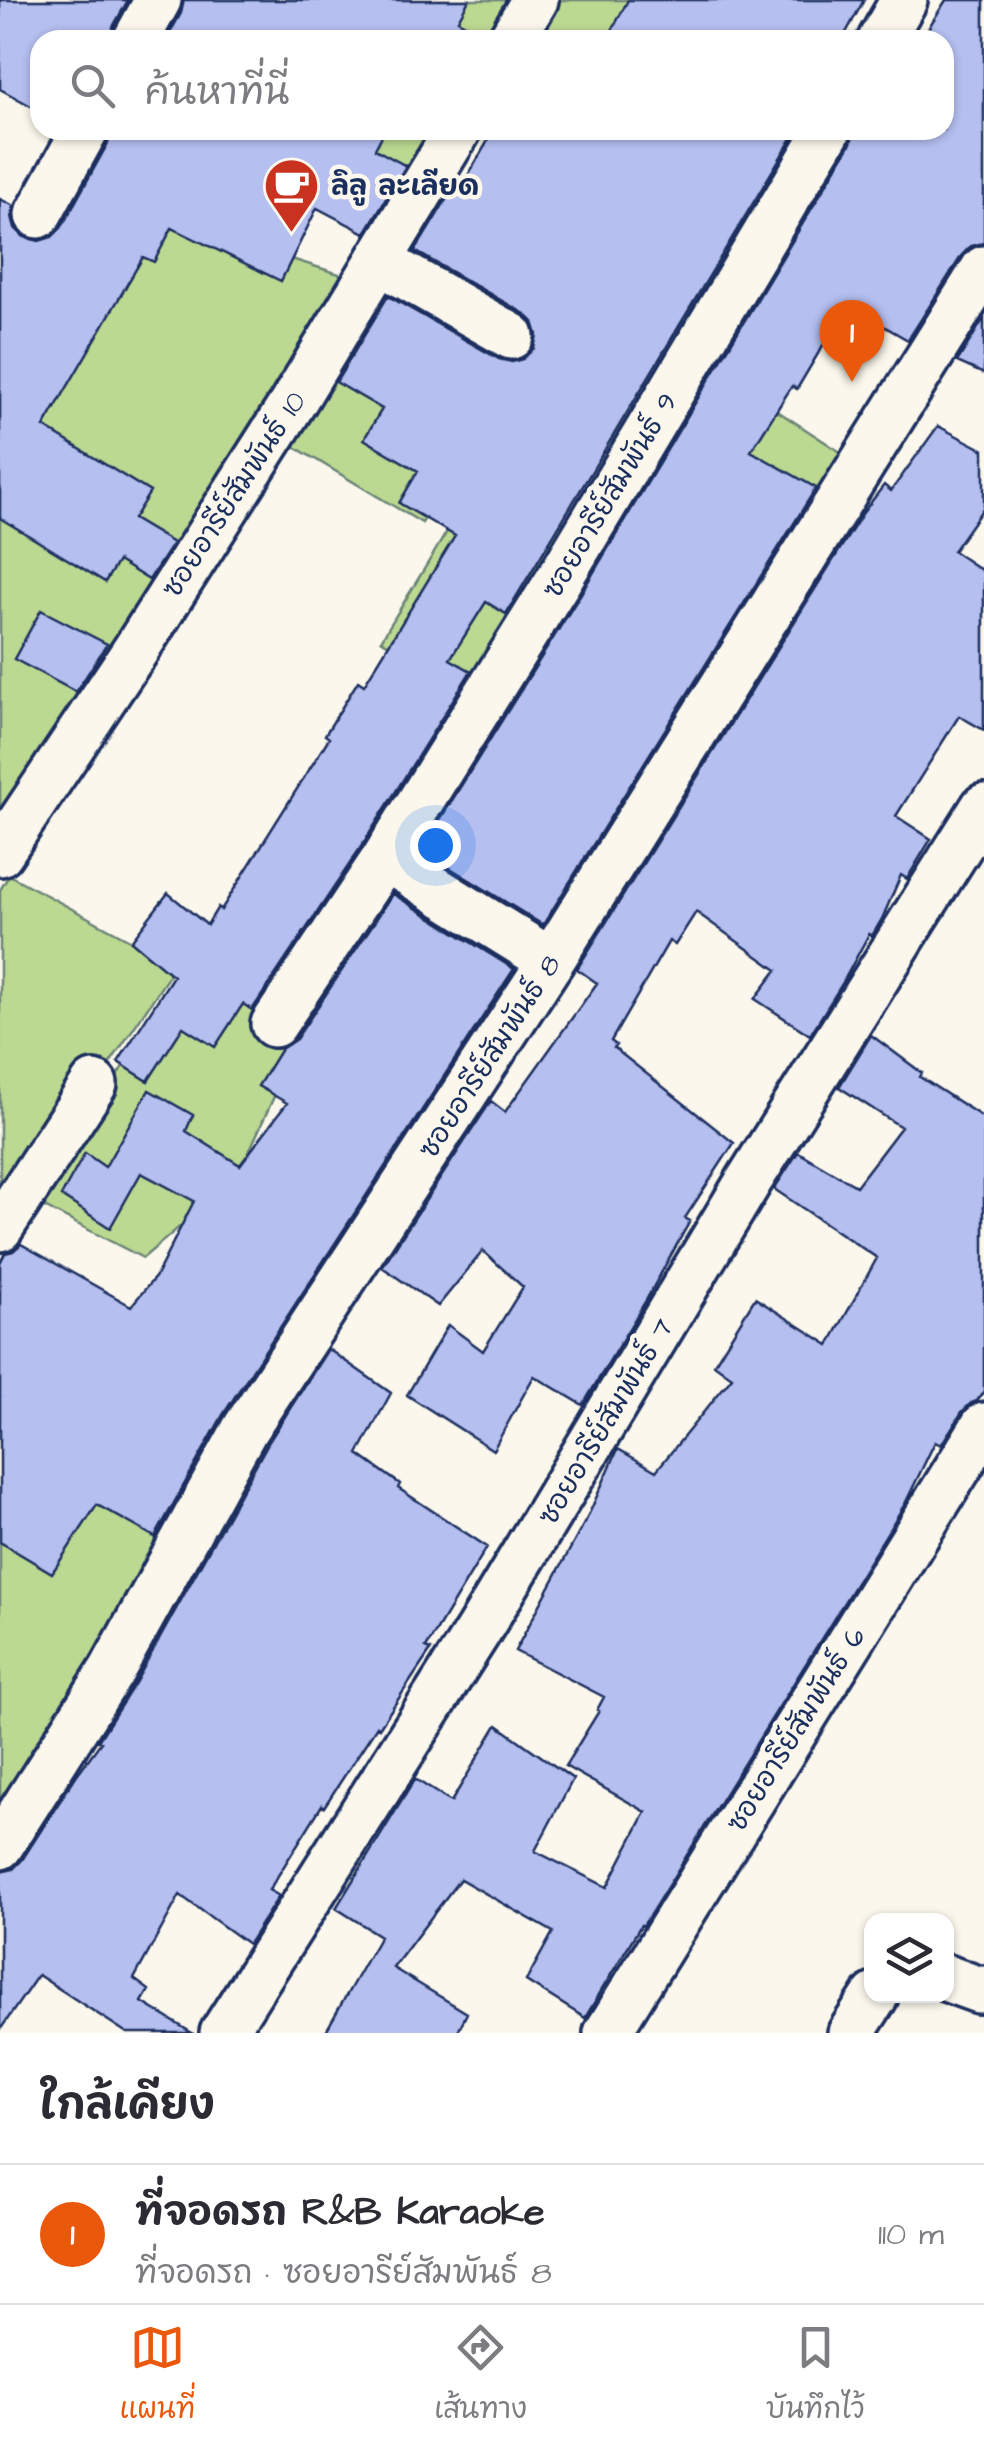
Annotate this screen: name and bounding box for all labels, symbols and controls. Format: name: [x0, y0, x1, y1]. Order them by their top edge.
search box: [30, 30, 954, 140]
icon: search: [65, 58, 120, 113]
text: ค้นหาที่นี่: [145, 67, 289, 119]
cafe icon: ลิลู ละเลียด: [262, 155, 322, 234]
place label: ลิลู ละเลียด: [331, 167, 479, 206]
pin: 1: [820, 300, 884, 382]
street label: ซอยอารีย์สัมพันธ์ 10: [152, 384, 316, 605]
street label: ซอยอารีย์สัมพันธ์ 9: [533, 385, 687, 606]
your location: [410, 820, 461, 871]
street label: ซอยอารีย์สัมพันธ์ 8: [409, 947, 571, 1166]
street label: ซอยอารีย์สัมพันธ์ 7: [528, 1311, 683, 1532]
street label: ซอยอารีย์สัมพันธ์ 6: [717, 1619, 875, 1840]
map controls: [864, 1913, 954, 2003]
button: layers: [864, 1913, 954, 2003]
text: ใกล้เคียง: [40, 2077, 215, 2135]
text: ที่จอดรถ R&B Karaoke: [135, 2187, 544, 2239]
text: 1: [70, 2212, 75, 2257]
text: 110 m: [878, 2212, 944, 2257]
text: ที่จอดรถ · ซอยอารีย์สัมพันธ์ 8: [135, 2251, 552, 2296]
tab: แผนที่: [120, 2320, 195, 2429]
tab: เส้นทาง: [434, 2320, 527, 2429]
tab: บันทึกไว้: [766, 2320, 864, 2429]

